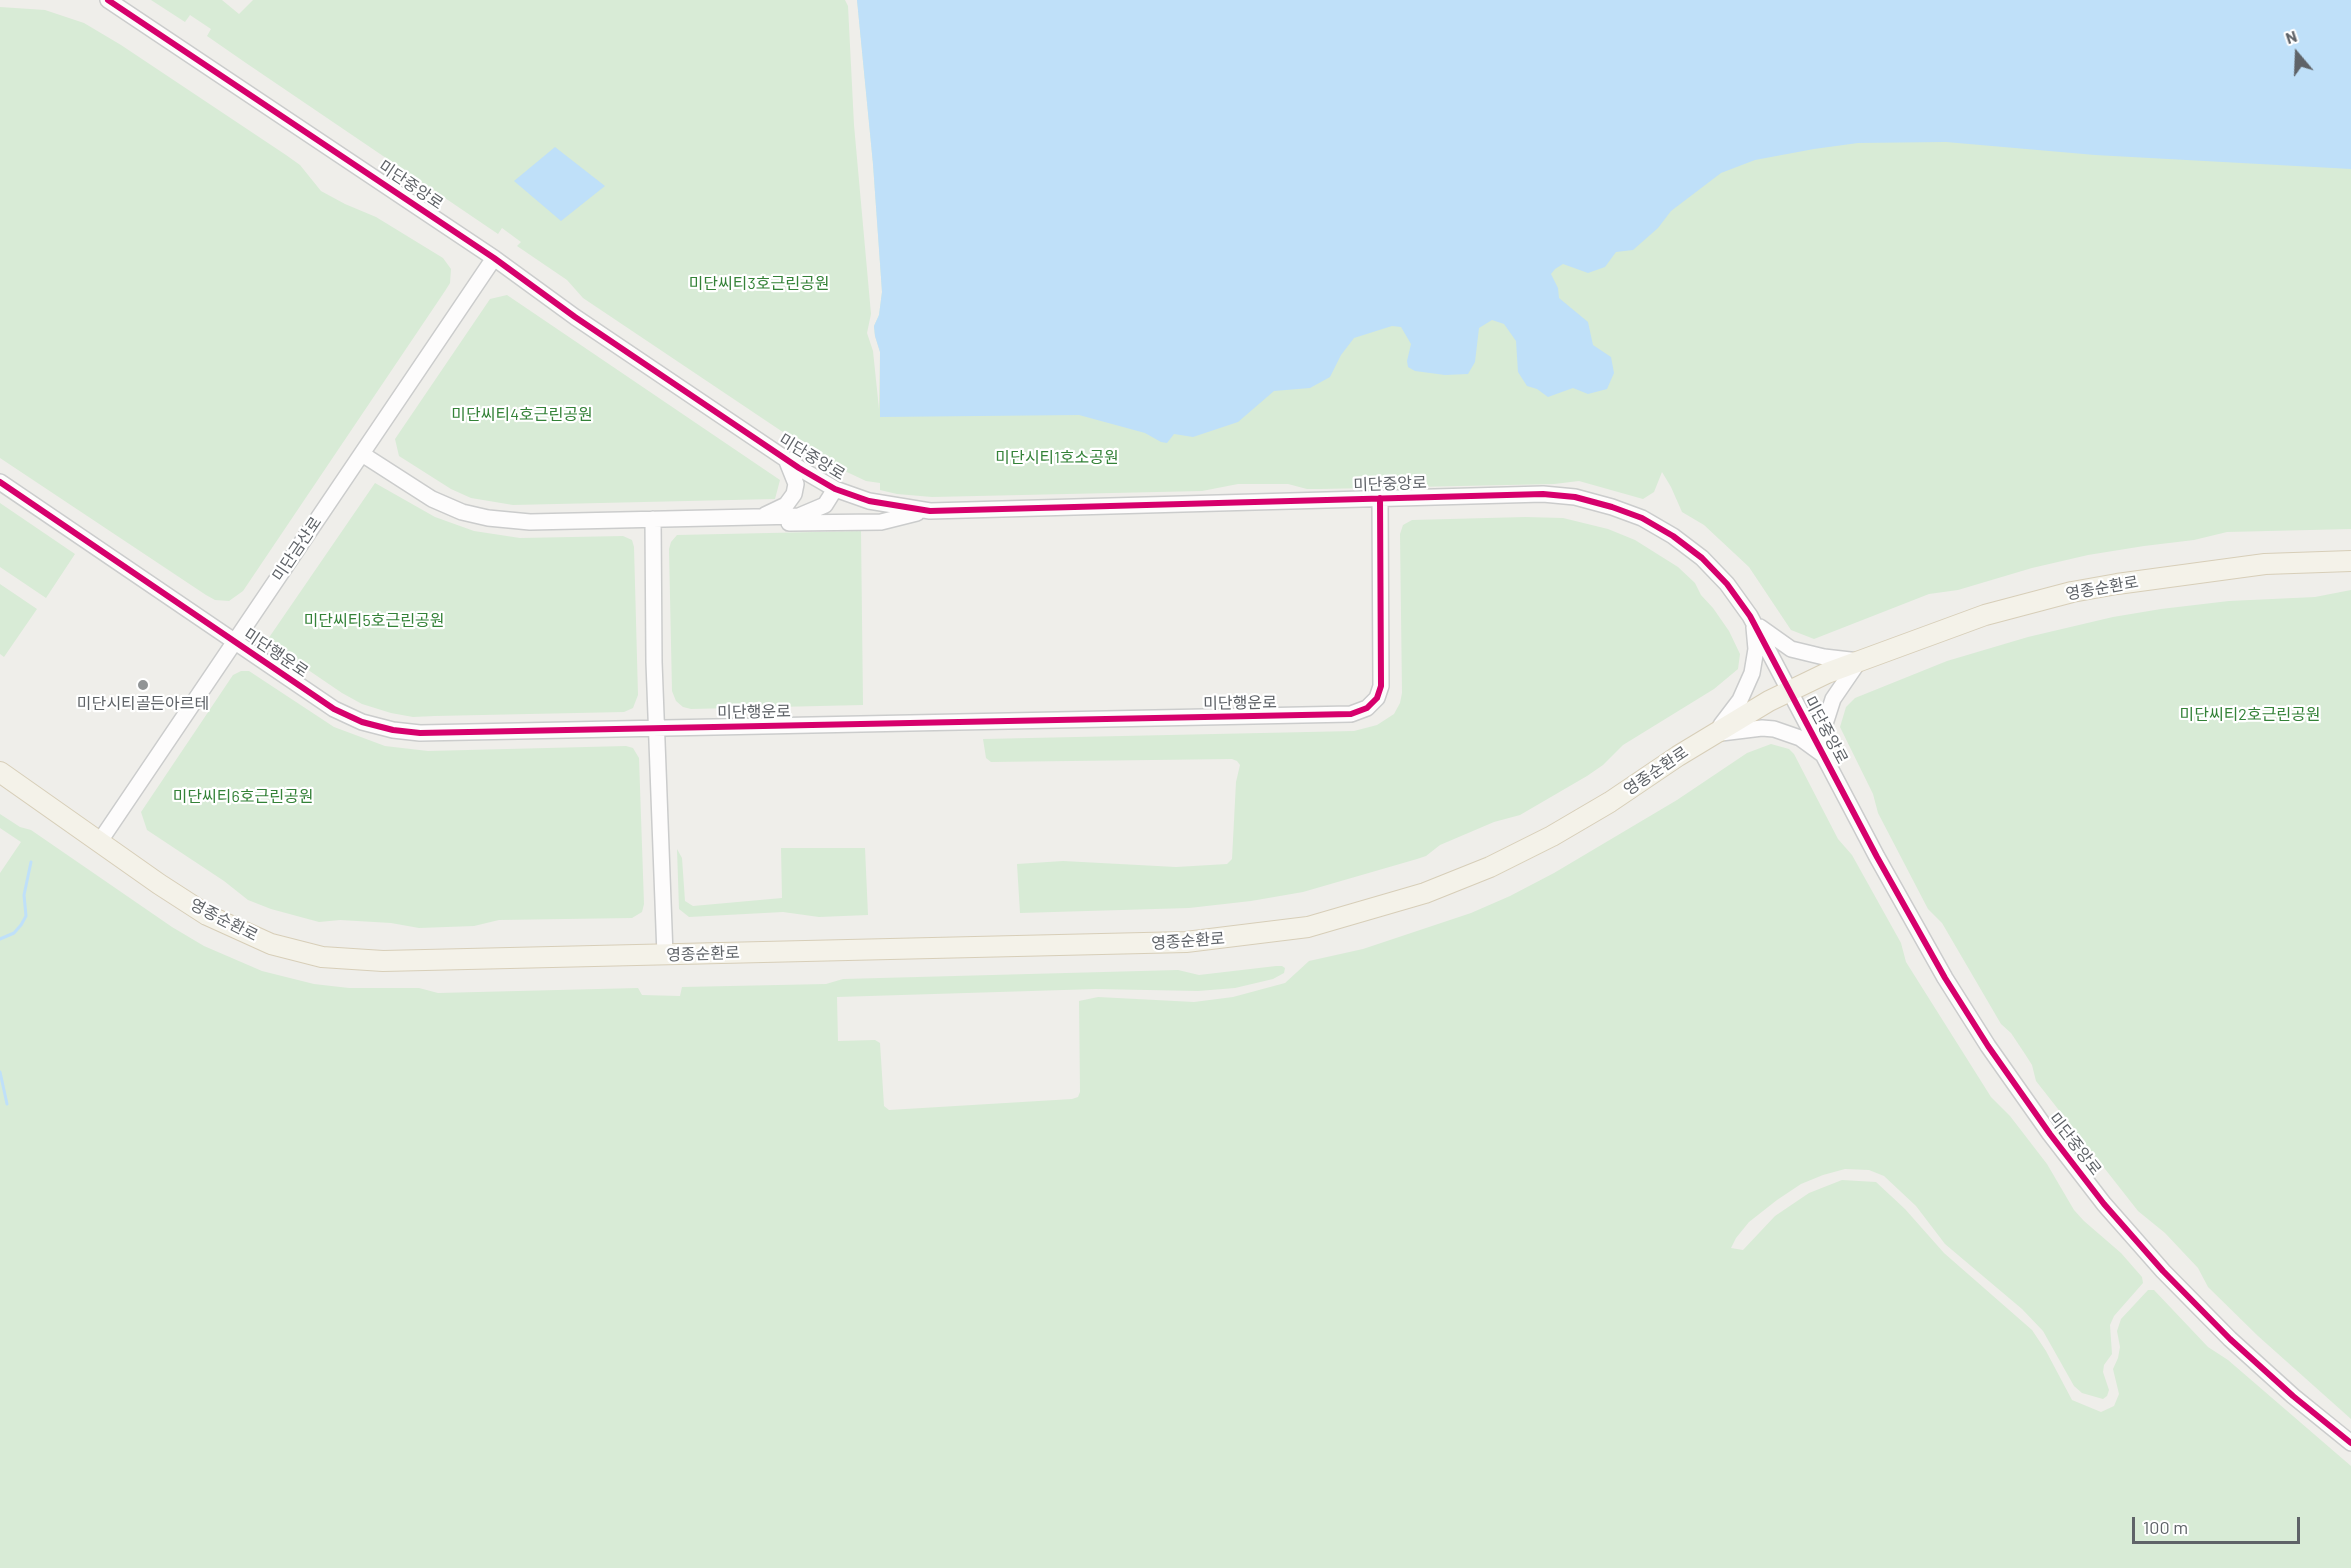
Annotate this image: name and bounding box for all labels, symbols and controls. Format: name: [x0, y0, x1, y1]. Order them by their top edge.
north arrow: [2267, 24, 2327, 84]
text: N: [2283, 26, 2299, 47]
street label: 미단중앙로: [375, 156, 447, 214]
park label: 미단씨티3호근린공원: [689, 274, 829, 294]
park label: 미단씨티4호근린공원: [451, 405, 593, 425]
street label: 미단중앙로: [776, 430, 848, 484]
park label: 미단시티1호소공원: [995, 448, 1119, 468]
street label: 미단중앙로: [1353, 473, 1427, 495]
street label: 미단금산로: [268, 513, 326, 585]
street label: 영종순환로: [2064, 572, 2140, 604]
park label: 미단씨티5호근린공원: [304, 611, 444, 631]
street label: 미단행운로: [240, 624, 312, 682]
marker: 미단시티골든아르테: [136, 678, 150, 692]
street label: 미단행운로: [1203, 693, 1277, 713]
street label: 미단중앙로: [1800, 693, 1852, 767]
place label: 미단시티골든아르테: [77, 694, 209, 714]
street label: 미단행운로: [717, 702, 791, 722]
park label: 미단씨티2호근린공원: [2179, 705, 2321, 725]
street label: 영종순환로: [1620, 742, 1692, 800]
park label: 미단씨티6호근린공원: [173, 787, 313, 807]
street label: 영종순환로: [187, 895, 261, 945]
street label: 영종순환로: [1151, 929, 1225, 953]
street label: 영종순환로: [666, 943, 740, 965]
street label: 미단중앙로: [2045, 1109, 2105, 1179]
scale bar: [2135, 1505, 2303, 1543]
text: 100 m: [2143, 1516, 2188, 1538]

